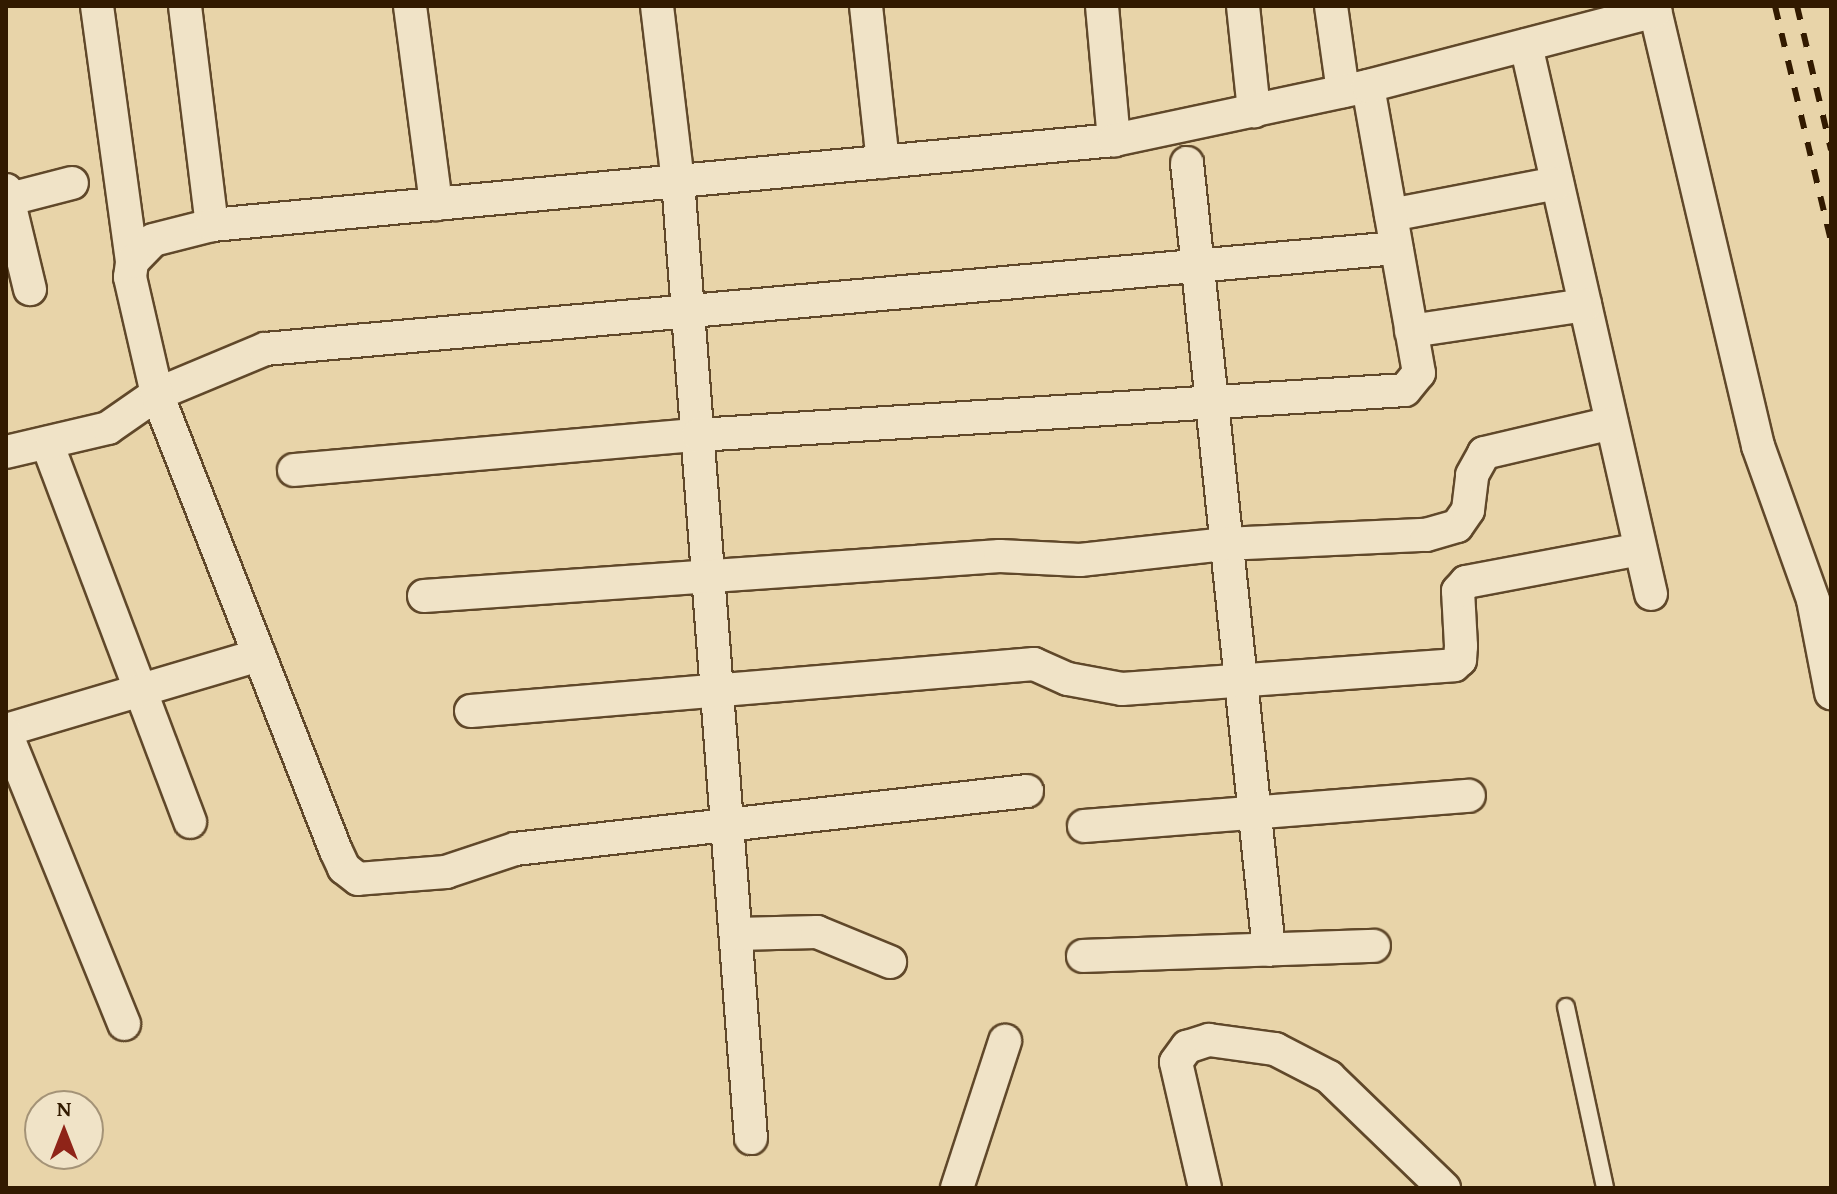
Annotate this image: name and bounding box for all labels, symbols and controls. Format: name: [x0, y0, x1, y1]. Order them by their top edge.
north arrow: [24, 1090, 104, 1170]
text: N: [57, 1092, 71, 1124]

